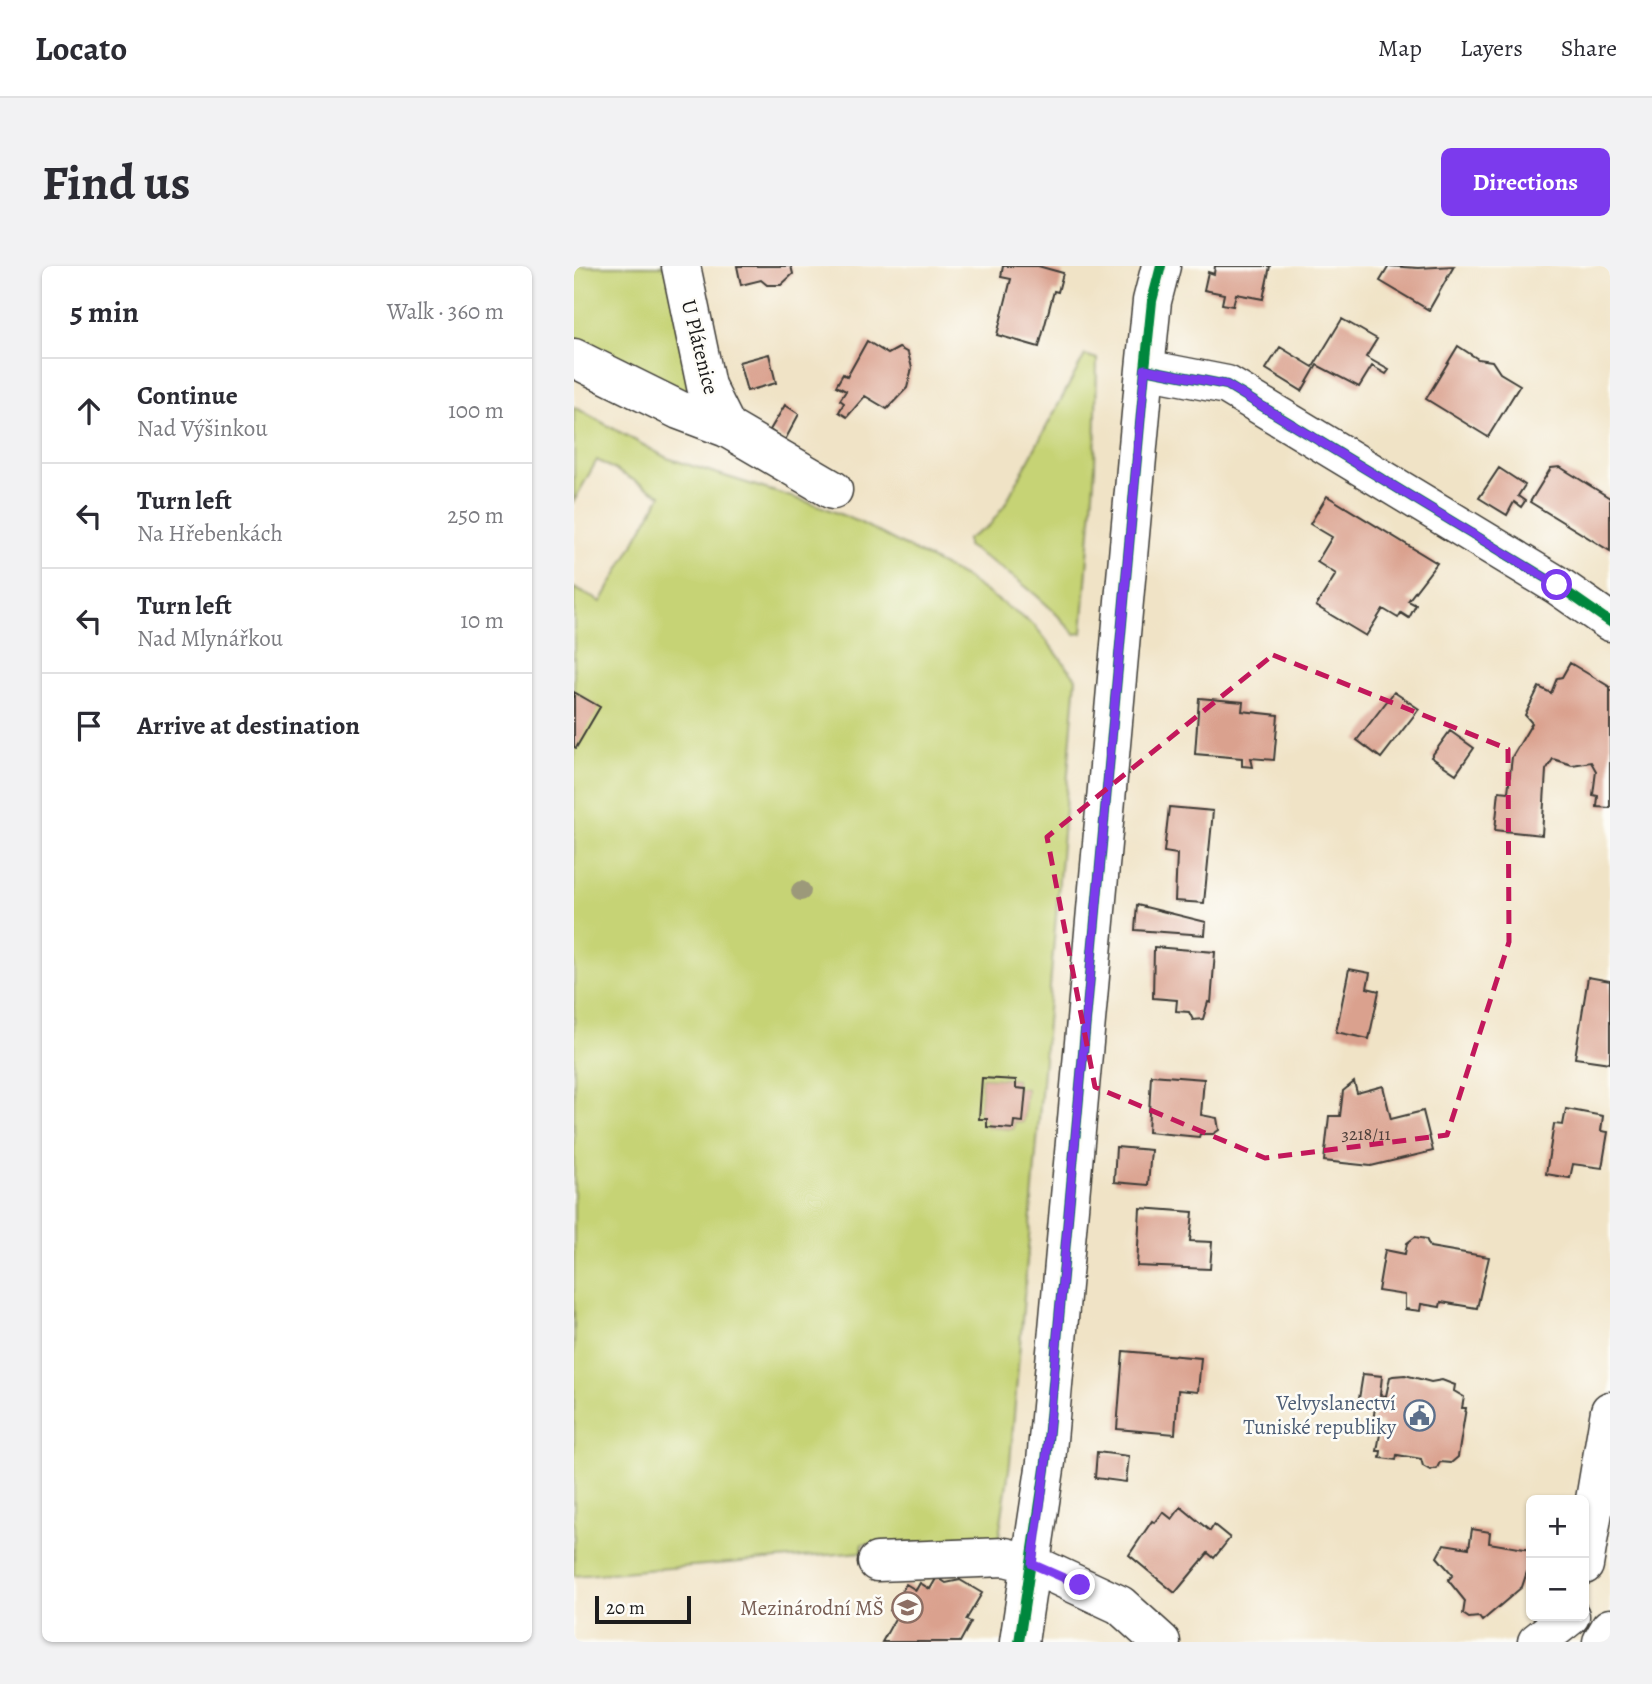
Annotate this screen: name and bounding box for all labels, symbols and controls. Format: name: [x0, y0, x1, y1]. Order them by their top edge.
text: Locato: [35, 26, 127, 71]
text: Map: [1378, 32, 1422, 64]
text: Layers: [1460, 32, 1523, 64]
text: Share: [1561, 32, 1617, 64]
button: Directions: [1441, 148, 1610, 216]
text: Find us: [42, 149, 190, 216]
text: 5 min: [70, 292, 139, 332]
text: Walk · 360 m: [387, 296, 504, 327]
street label: U Plátenice: [675, 297, 725, 397]
text: Continue: [137, 378, 238, 413]
icon: ahead: [70, 392, 108, 430]
text: 100 m: [448, 395, 504, 426]
text: Nad Výšinkou: [137, 413, 268, 444]
text: Turn left: [137, 483, 232, 518]
icon: left: [70, 497, 108, 535]
text: 250 m: [447, 500, 504, 531]
text: Na Hřebenkách: [137, 518, 283, 549]
route start: [1541, 569, 1572, 600]
text: Turn left: [137, 588, 232, 623]
icon: left: [70, 602, 108, 640]
text: 10 m: [460, 605, 504, 636]
text: Nad Mlynářkou: [137, 623, 283, 654]
icon: arrive: [70, 707, 108, 745]
text: Arrive at destination: [137, 708, 360, 743]
house number: 3218/11: [1341, 1122, 1391, 1146]
place label: Velvyslanectví Tuniské republiky: [1243, 1389, 1397, 1441]
public building icon: Velvyslanectví Tuniské republiky: [1402, 1398, 1436, 1432]
map controls: [1526, 1495, 1589, 1621]
button: +: [1526, 1495, 1589, 1558]
button: −: [1526, 1558, 1589, 1621]
route end: [1064, 1569, 1095, 1600]
school or university icon: Mezinárodní MŠ: [890, 1591, 924, 1625]
scale bar: [595, 1593, 691, 1625]
place label: Mezinárodní MŠ: [740, 1594, 884, 1622]
text: 20 m: [606, 1595, 645, 1621]

